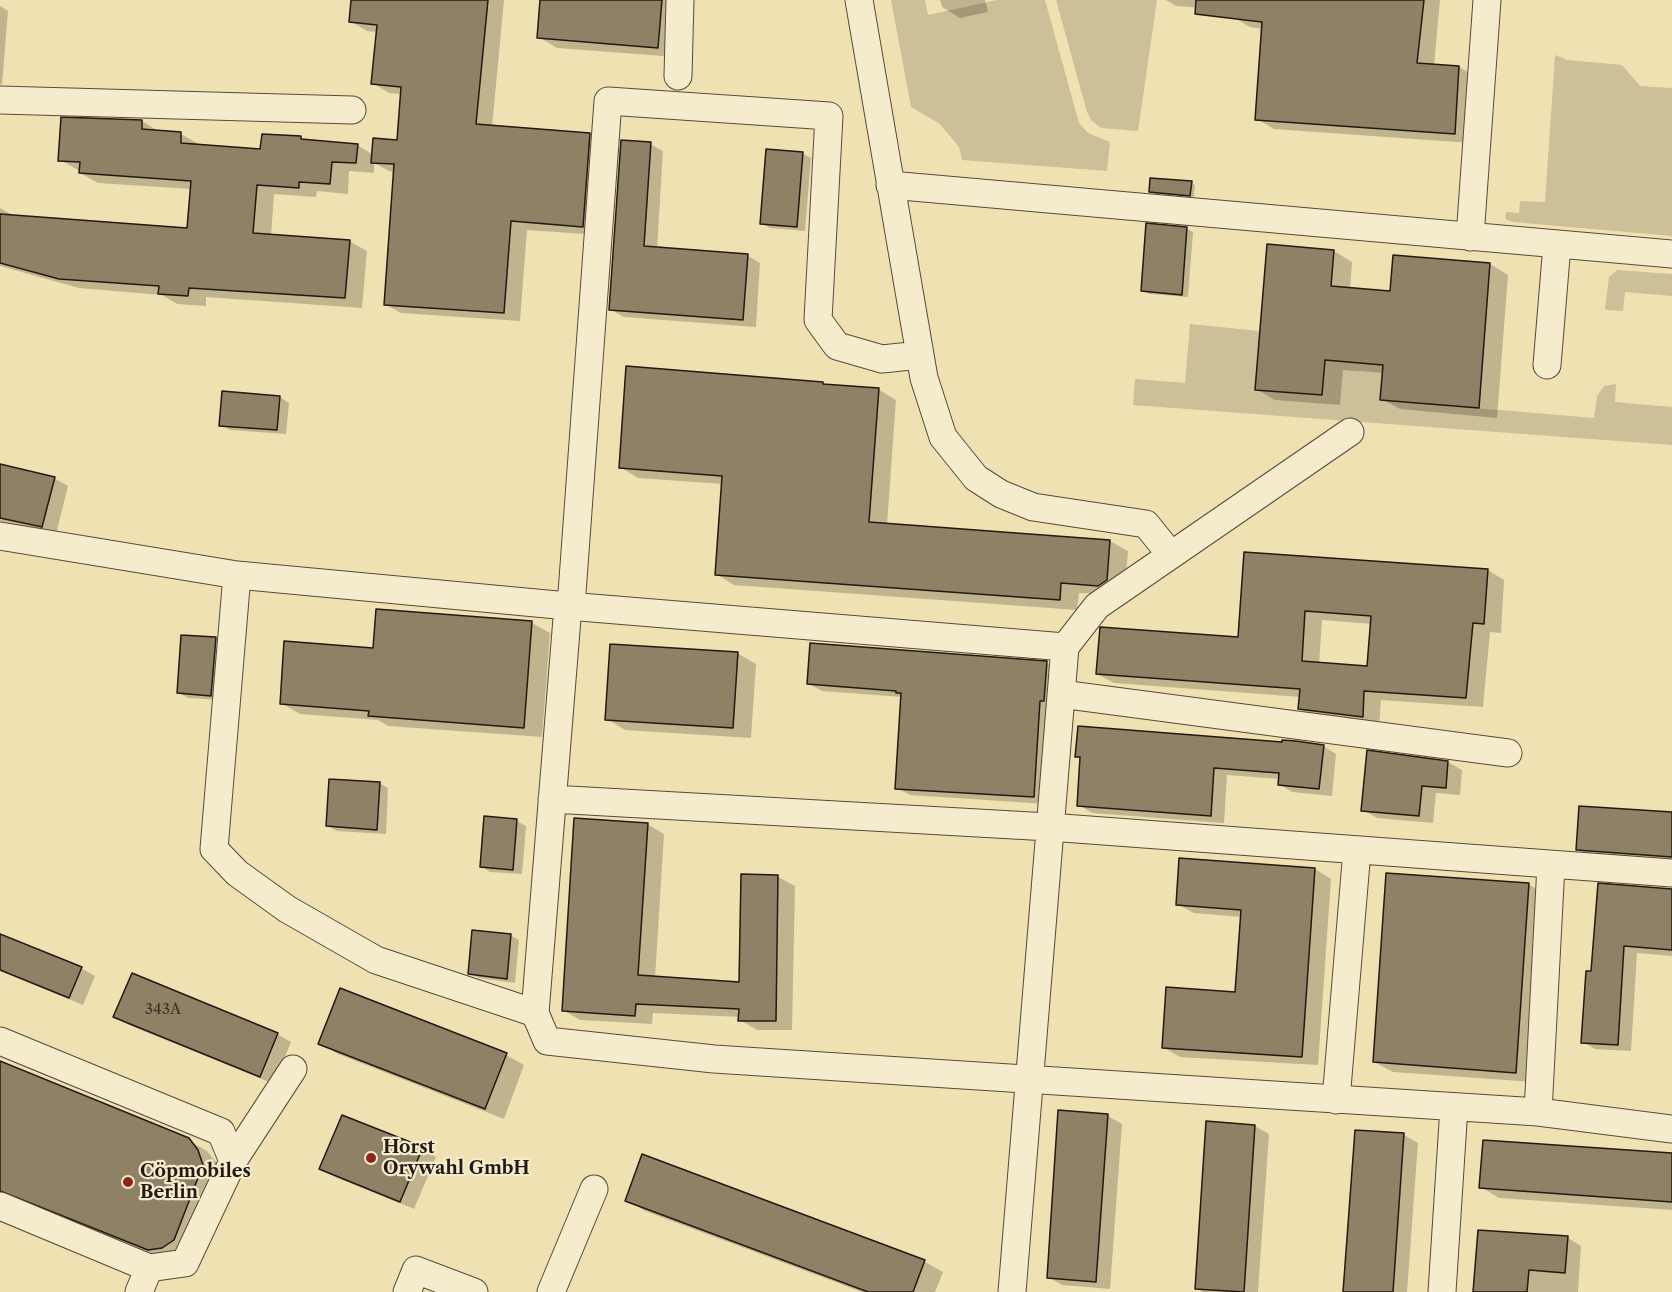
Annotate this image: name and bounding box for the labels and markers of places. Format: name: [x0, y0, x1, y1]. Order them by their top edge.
place label: Horst Orywahl GmbH: [383, 1137, 530, 1180]
marker: Horst Orywahl GmbH: [364, 1151, 378, 1165]
place label: Cöpmobiles Berlin: [140, 1161, 251, 1204]
marker: Cöpmobiles Berlin: [121, 1175, 135, 1189]

